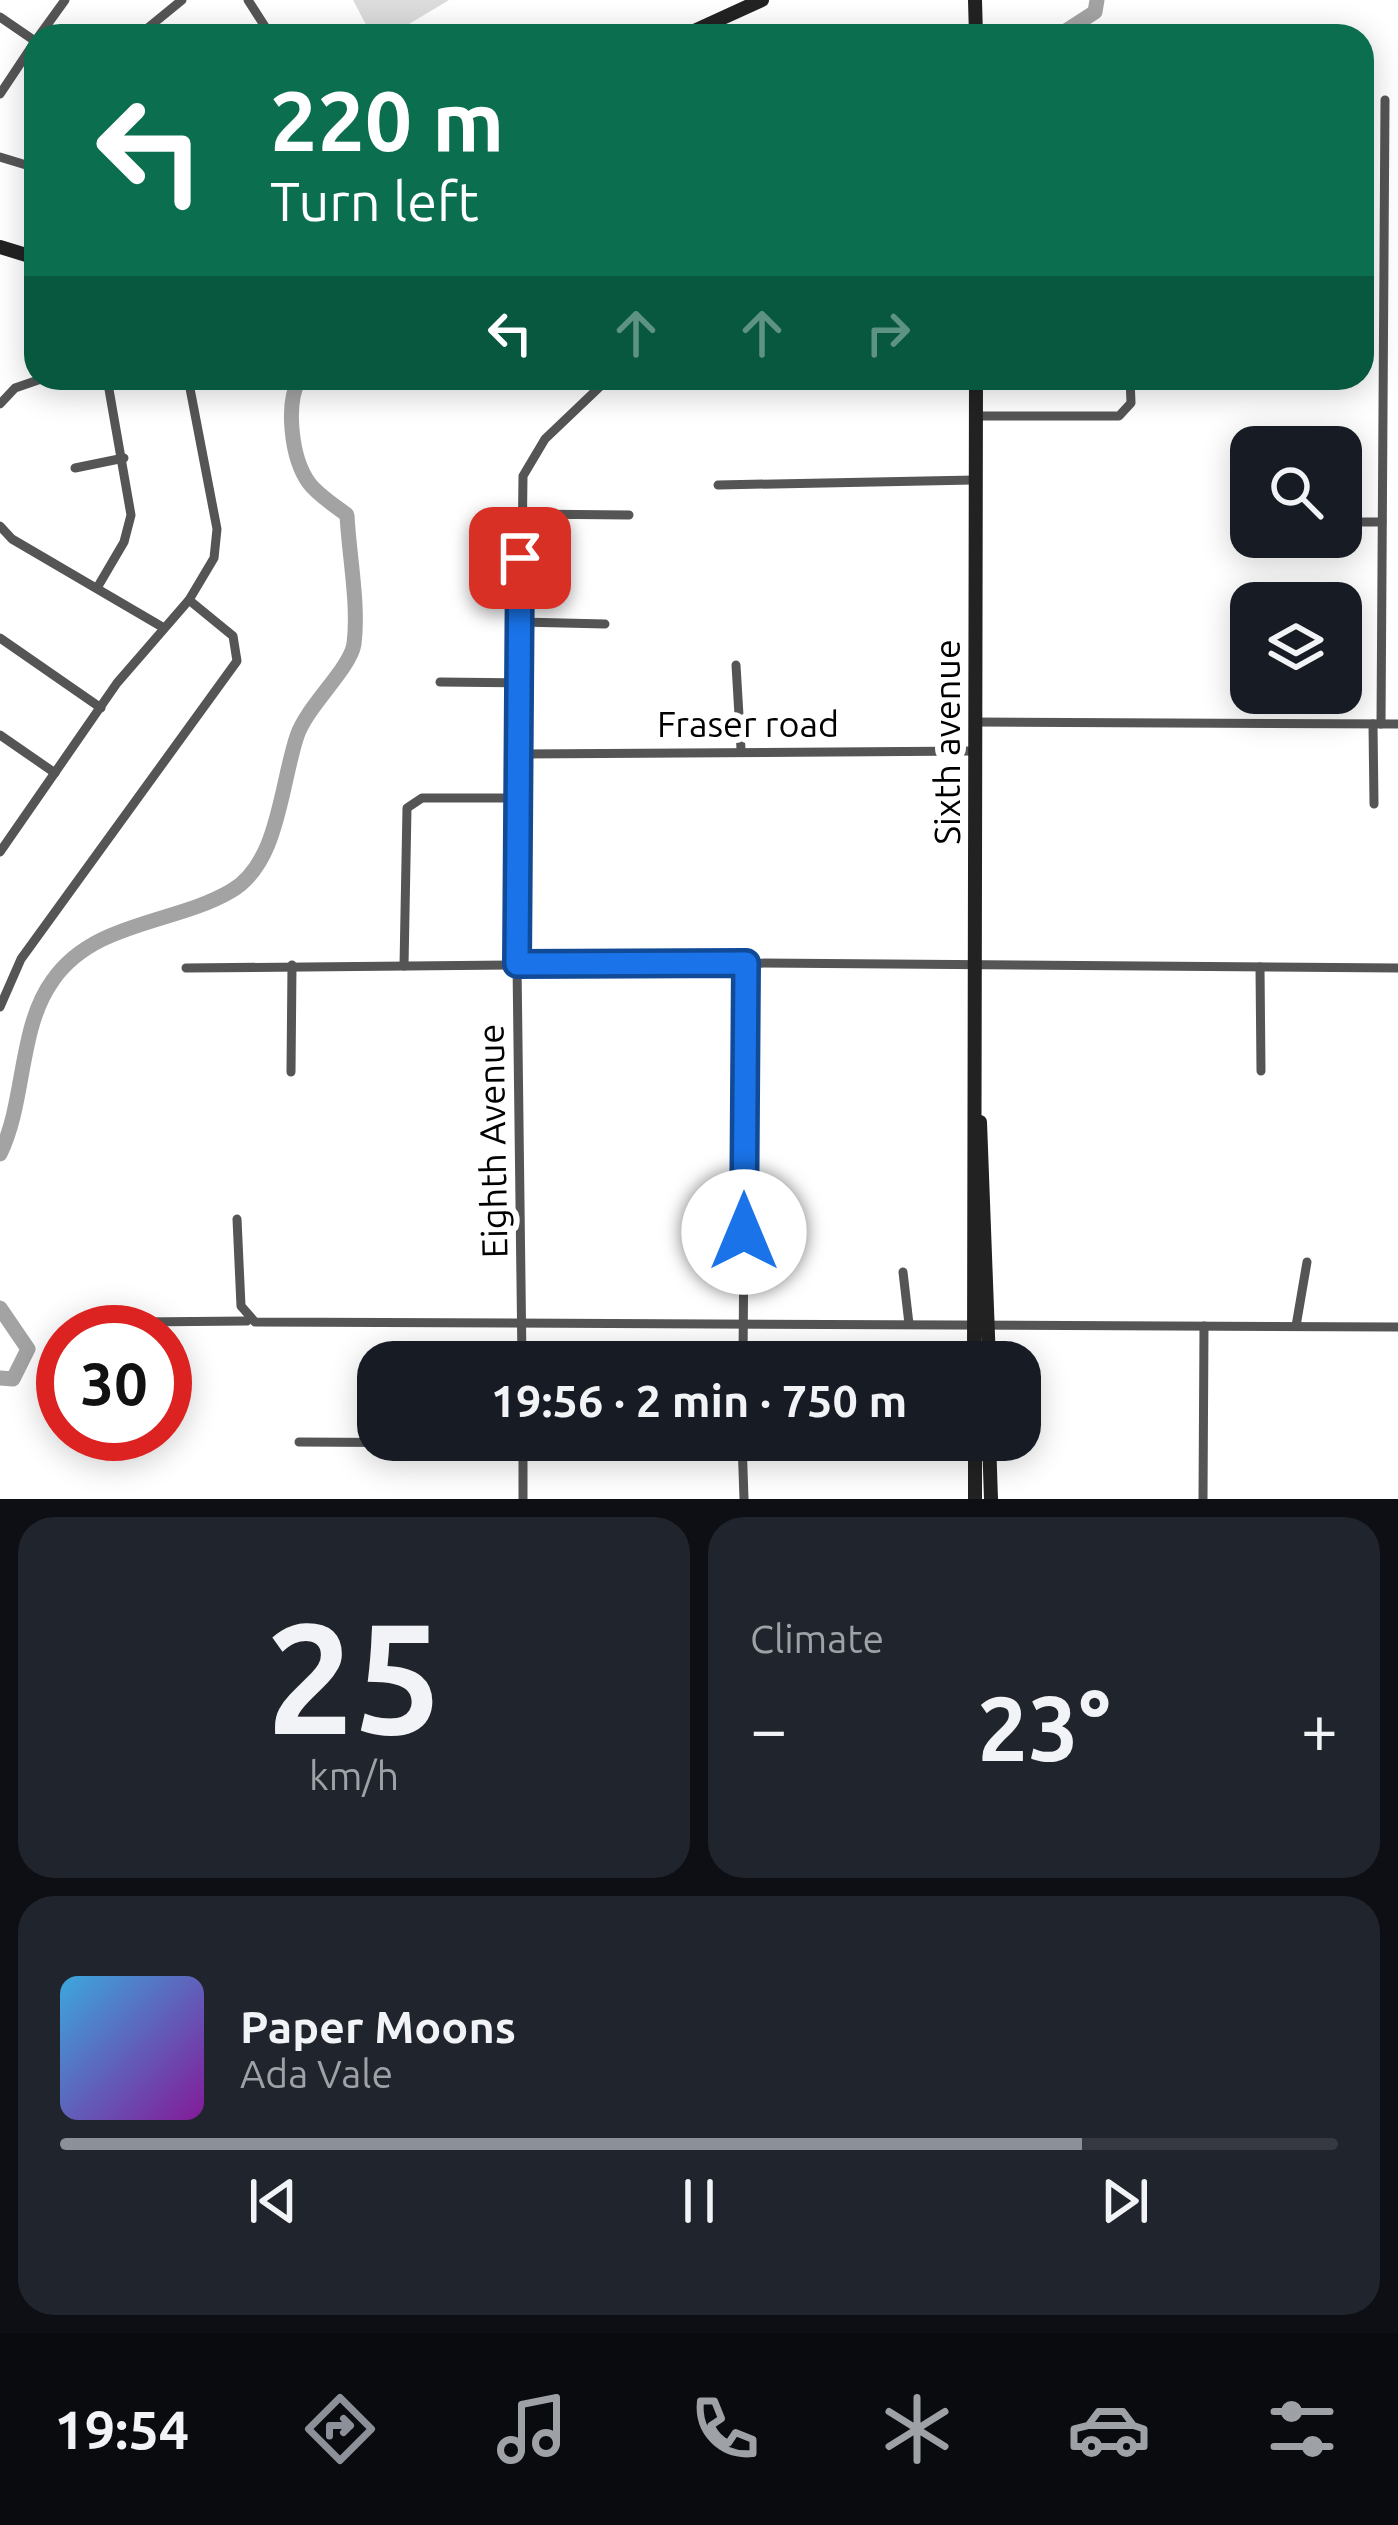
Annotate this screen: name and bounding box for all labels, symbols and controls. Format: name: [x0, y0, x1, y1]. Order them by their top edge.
icon: left: [72, 72, 228, 228]
text: 220 m: [270, 73, 504, 167]
text: Turn left: [270, 171, 479, 231]
icon: left: [477, 300, 543, 366]
icon: ahead: [603, 300, 669, 366]
icon: ahead: [729, 300, 795, 366]
icon: right: [855, 300, 921, 366]
map controls: [1230, 426, 1362, 714]
button: search: [1230, 426, 1362, 558]
pin: [469, 507, 571, 609]
icon: arrive: [487, 525, 553, 591]
button: layers: [1230, 582, 1362, 714]
street label: Sixth avenue: [926, 639, 967, 845]
street label: Fraser road: [657, 703, 839, 744]
street label: Eighth Avenue: [469, 1023, 515, 1259]
position arrow: [681, 1169, 807, 1295]
speed limit sign: 30: [36, 1305, 192, 1461]
text: 19:56 · 2 min · 750 m: [491, 1375, 907, 1426]
text: 25: [266, 1589, 442, 1763]
text: Climate: [750, 1617, 884, 1660]
text: 23°: [977, 1677, 1111, 1778]
text: −: [750, 1691, 787, 1765]
text: +: [1301, 1691, 1338, 1765]
text: km/h: [309, 1754, 399, 1797]
text: Paper Moons: [240, 2001, 516, 2052]
text: Ada Vale: [240, 2052, 393, 2095]
icon: previous: [240, 2168, 306, 2234]
icon: pause: [666, 2168, 732, 2234]
icon: next: [1092, 2168, 1158, 2234]
icon: directions: [298, 2387, 382, 2471]
icon: music: [490, 2387, 574, 2471]
icon: phone: [683, 2387, 767, 2471]
icon: climate: [875, 2387, 959, 2471]
icon: car: [1067, 2387, 1151, 2471]
icon: filters: [1260, 2387, 1344, 2471]
text: 19:54: [54, 2399, 189, 2459]

